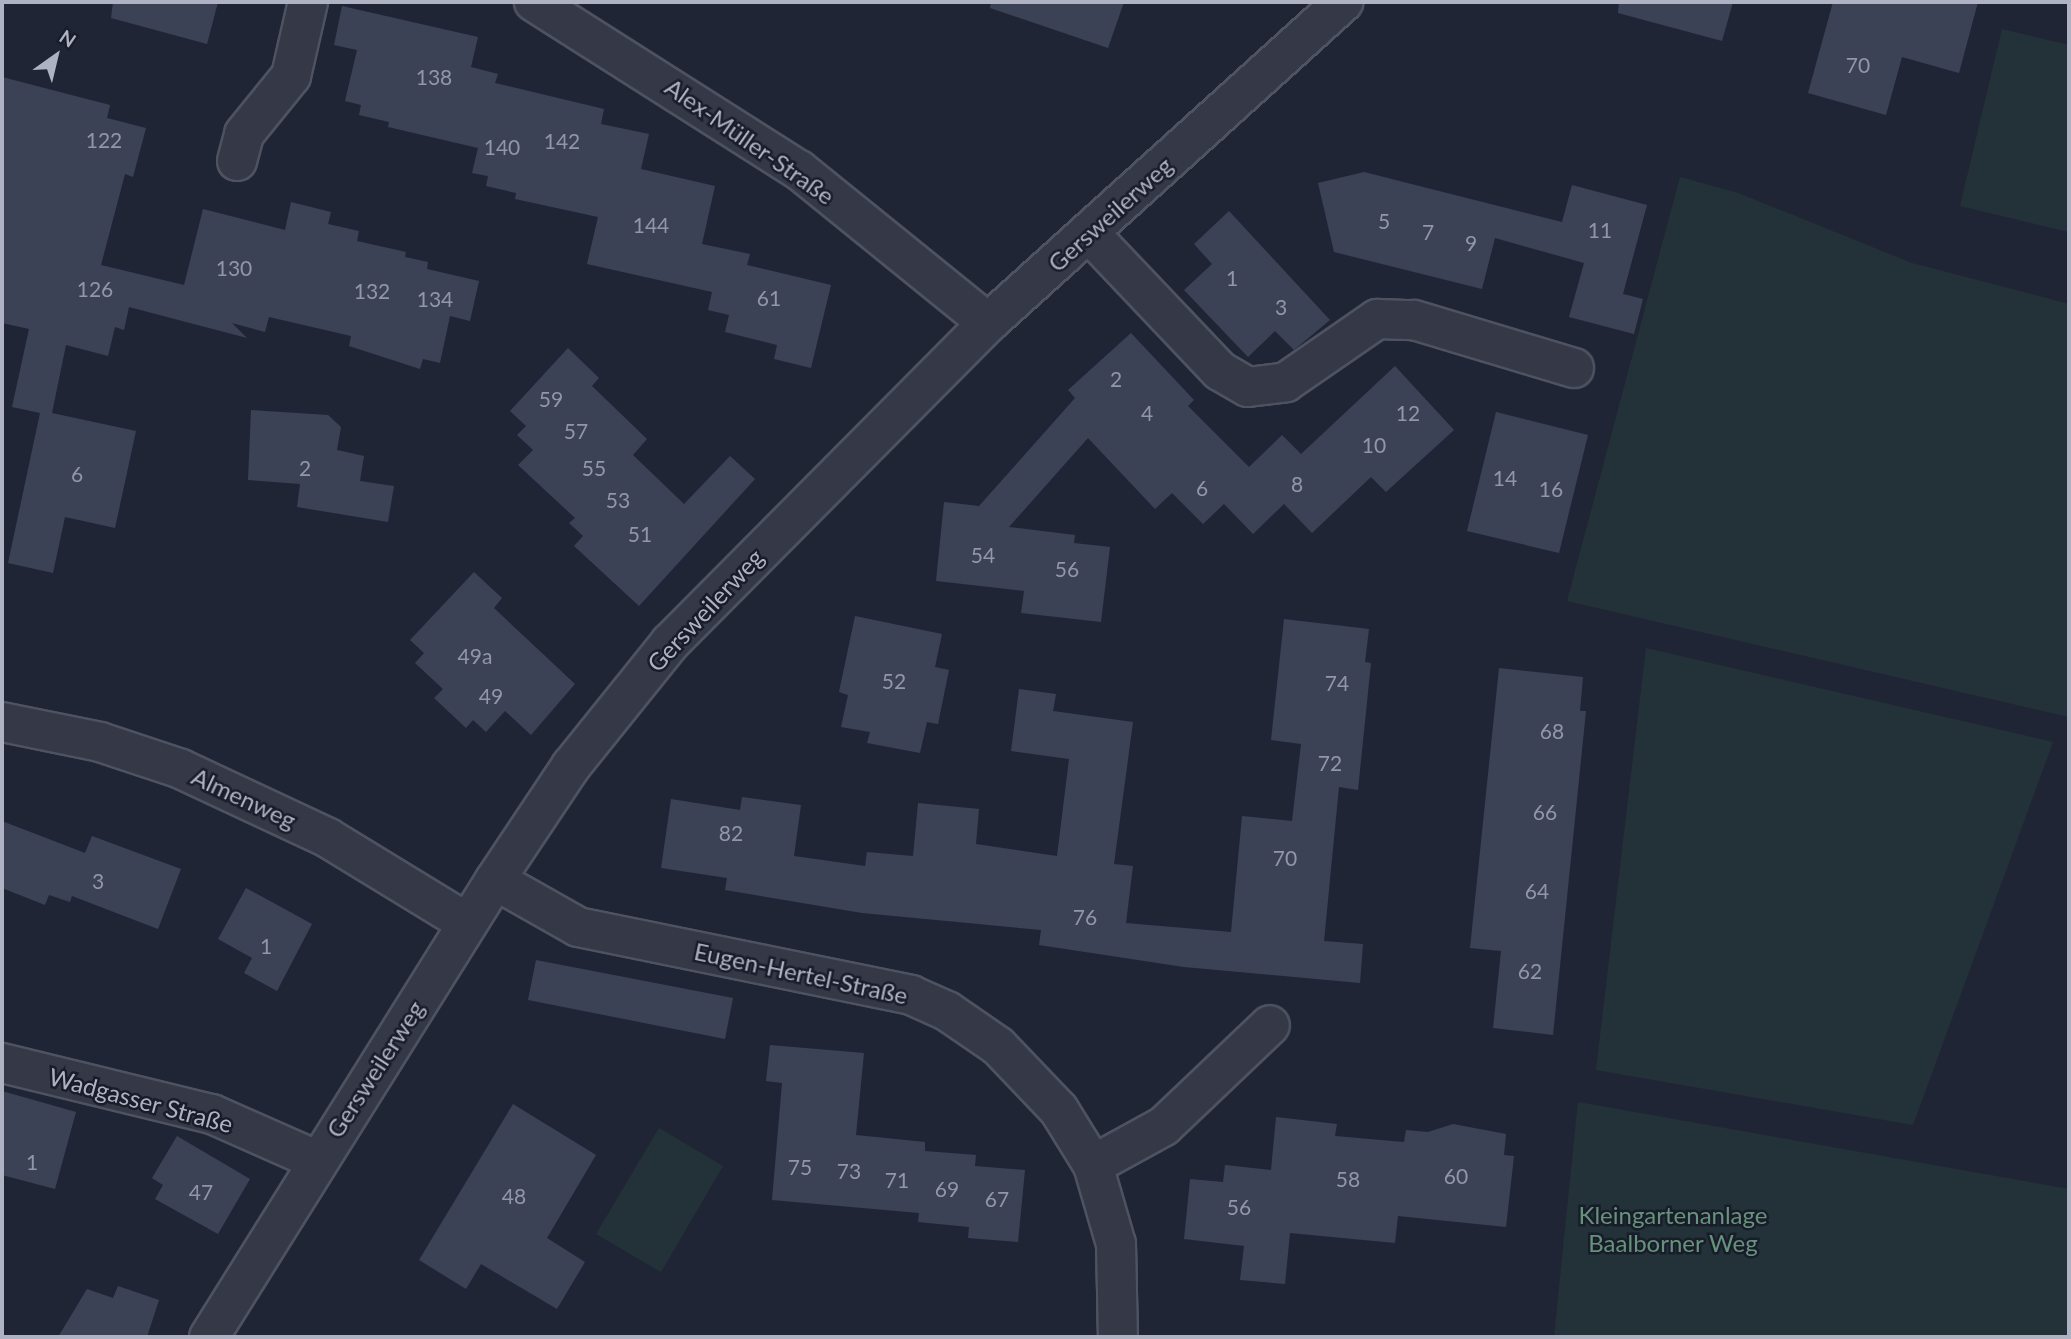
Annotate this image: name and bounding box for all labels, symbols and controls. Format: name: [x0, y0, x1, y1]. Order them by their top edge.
north arrow: [21, 21, 91, 91]
text: N: [56, 25, 81, 52]
house number: 70: [1846, 52, 1870, 78]
house number: 138: [416, 64, 452, 90]
street label: Alex-Müller-Straße: [660, 72, 840, 210]
house number: 122: [86, 127, 122, 153]
house number: 142: [544, 128, 580, 154]
house number: 140: [484, 134, 520, 160]
street label: Gersweilerweg: [1042, 151, 1178, 277]
house number: 5: [1378, 208, 1390, 234]
house number: 144: [633, 212, 669, 238]
house number: 11: [1588, 217, 1612, 243]
house number: 7: [1422, 219, 1434, 245]
house number: 9: [1465, 230, 1477, 256]
house number: 130: [216, 255, 252, 281]
house number: 1: [1226, 265, 1238, 291]
house number: 126: [77, 276, 113, 302]
house number: 132: [354, 278, 390, 304]
house number: 61: [757, 285, 781, 311]
house number: 134: [417, 286, 453, 312]
house number: 3: [1275, 294, 1287, 320]
house number: 2: [1110, 366, 1122, 392]
house number: 59: [539, 386, 563, 412]
house number: 4: [1141, 400, 1153, 426]
house number: 12: [1396, 400, 1420, 426]
house number: 57: [564, 418, 588, 444]
house number: 10: [1362, 432, 1386, 458]
house number: 2: [299, 455, 311, 481]
house number: 55: [582, 455, 606, 481]
house number: 6: [71, 461, 83, 487]
house number: 14: [1493, 465, 1517, 491]
house number: 8: [1291, 471, 1303, 497]
house number: 6: [1196, 475, 1208, 501]
house number: 16: [1539, 476, 1563, 502]
house number: 53: [606, 487, 630, 513]
house number: 51: [628, 521, 652, 547]
house number: 54: [971, 542, 995, 568]
street label: Gersweilerweg: [641, 543, 769, 677]
house number: 56: [1055, 556, 1079, 582]
house number: 49a: [458, 643, 492, 669]
house number: 52: [882, 668, 906, 694]
house number: 74: [1325, 670, 1349, 696]
house number: 49: [479, 683, 503, 709]
house number: 68: [1540, 718, 1564, 744]
house number: 72: [1318, 750, 1342, 776]
street label: Almenweg: [187, 761, 301, 835]
house number: 66: [1533, 799, 1557, 825]
house number: 82: [719, 820, 743, 846]
house number: 70: [1273, 845, 1297, 871]
house number: 3: [92, 868, 104, 894]
house number: 64: [1525, 878, 1549, 904]
house number: 76: [1073, 904, 1097, 930]
house number: 1: [260, 933, 272, 959]
street label: Eugen-Hertel-Straße: [692, 936, 910, 1010]
house number: 62: [1518, 958, 1542, 984]
street label: Gersweilerweg: [320, 995, 430, 1143]
street label: Wadgasser Straße: [46, 1062, 236, 1138]
house number: 1: [26, 1149, 38, 1175]
house number: 75: [788, 1154, 812, 1180]
house number: 73: [837, 1158, 861, 1184]
house number: 60: [1444, 1163, 1468, 1189]
house number: 58: [1336, 1166, 1360, 1192]
house number: 71: [885, 1167, 909, 1193]
house number: 69: [935, 1176, 959, 1202]
house number: 47: [189, 1179, 213, 1205]
house number: 48: [502, 1183, 526, 1209]
house number: 67: [985, 1186, 1009, 1212]
house number: 56: [1227, 1194, 1251, 1220]
park label: Kleingartenanlage Baalborner Weg: [1578, 1201, 1768, 1257]

